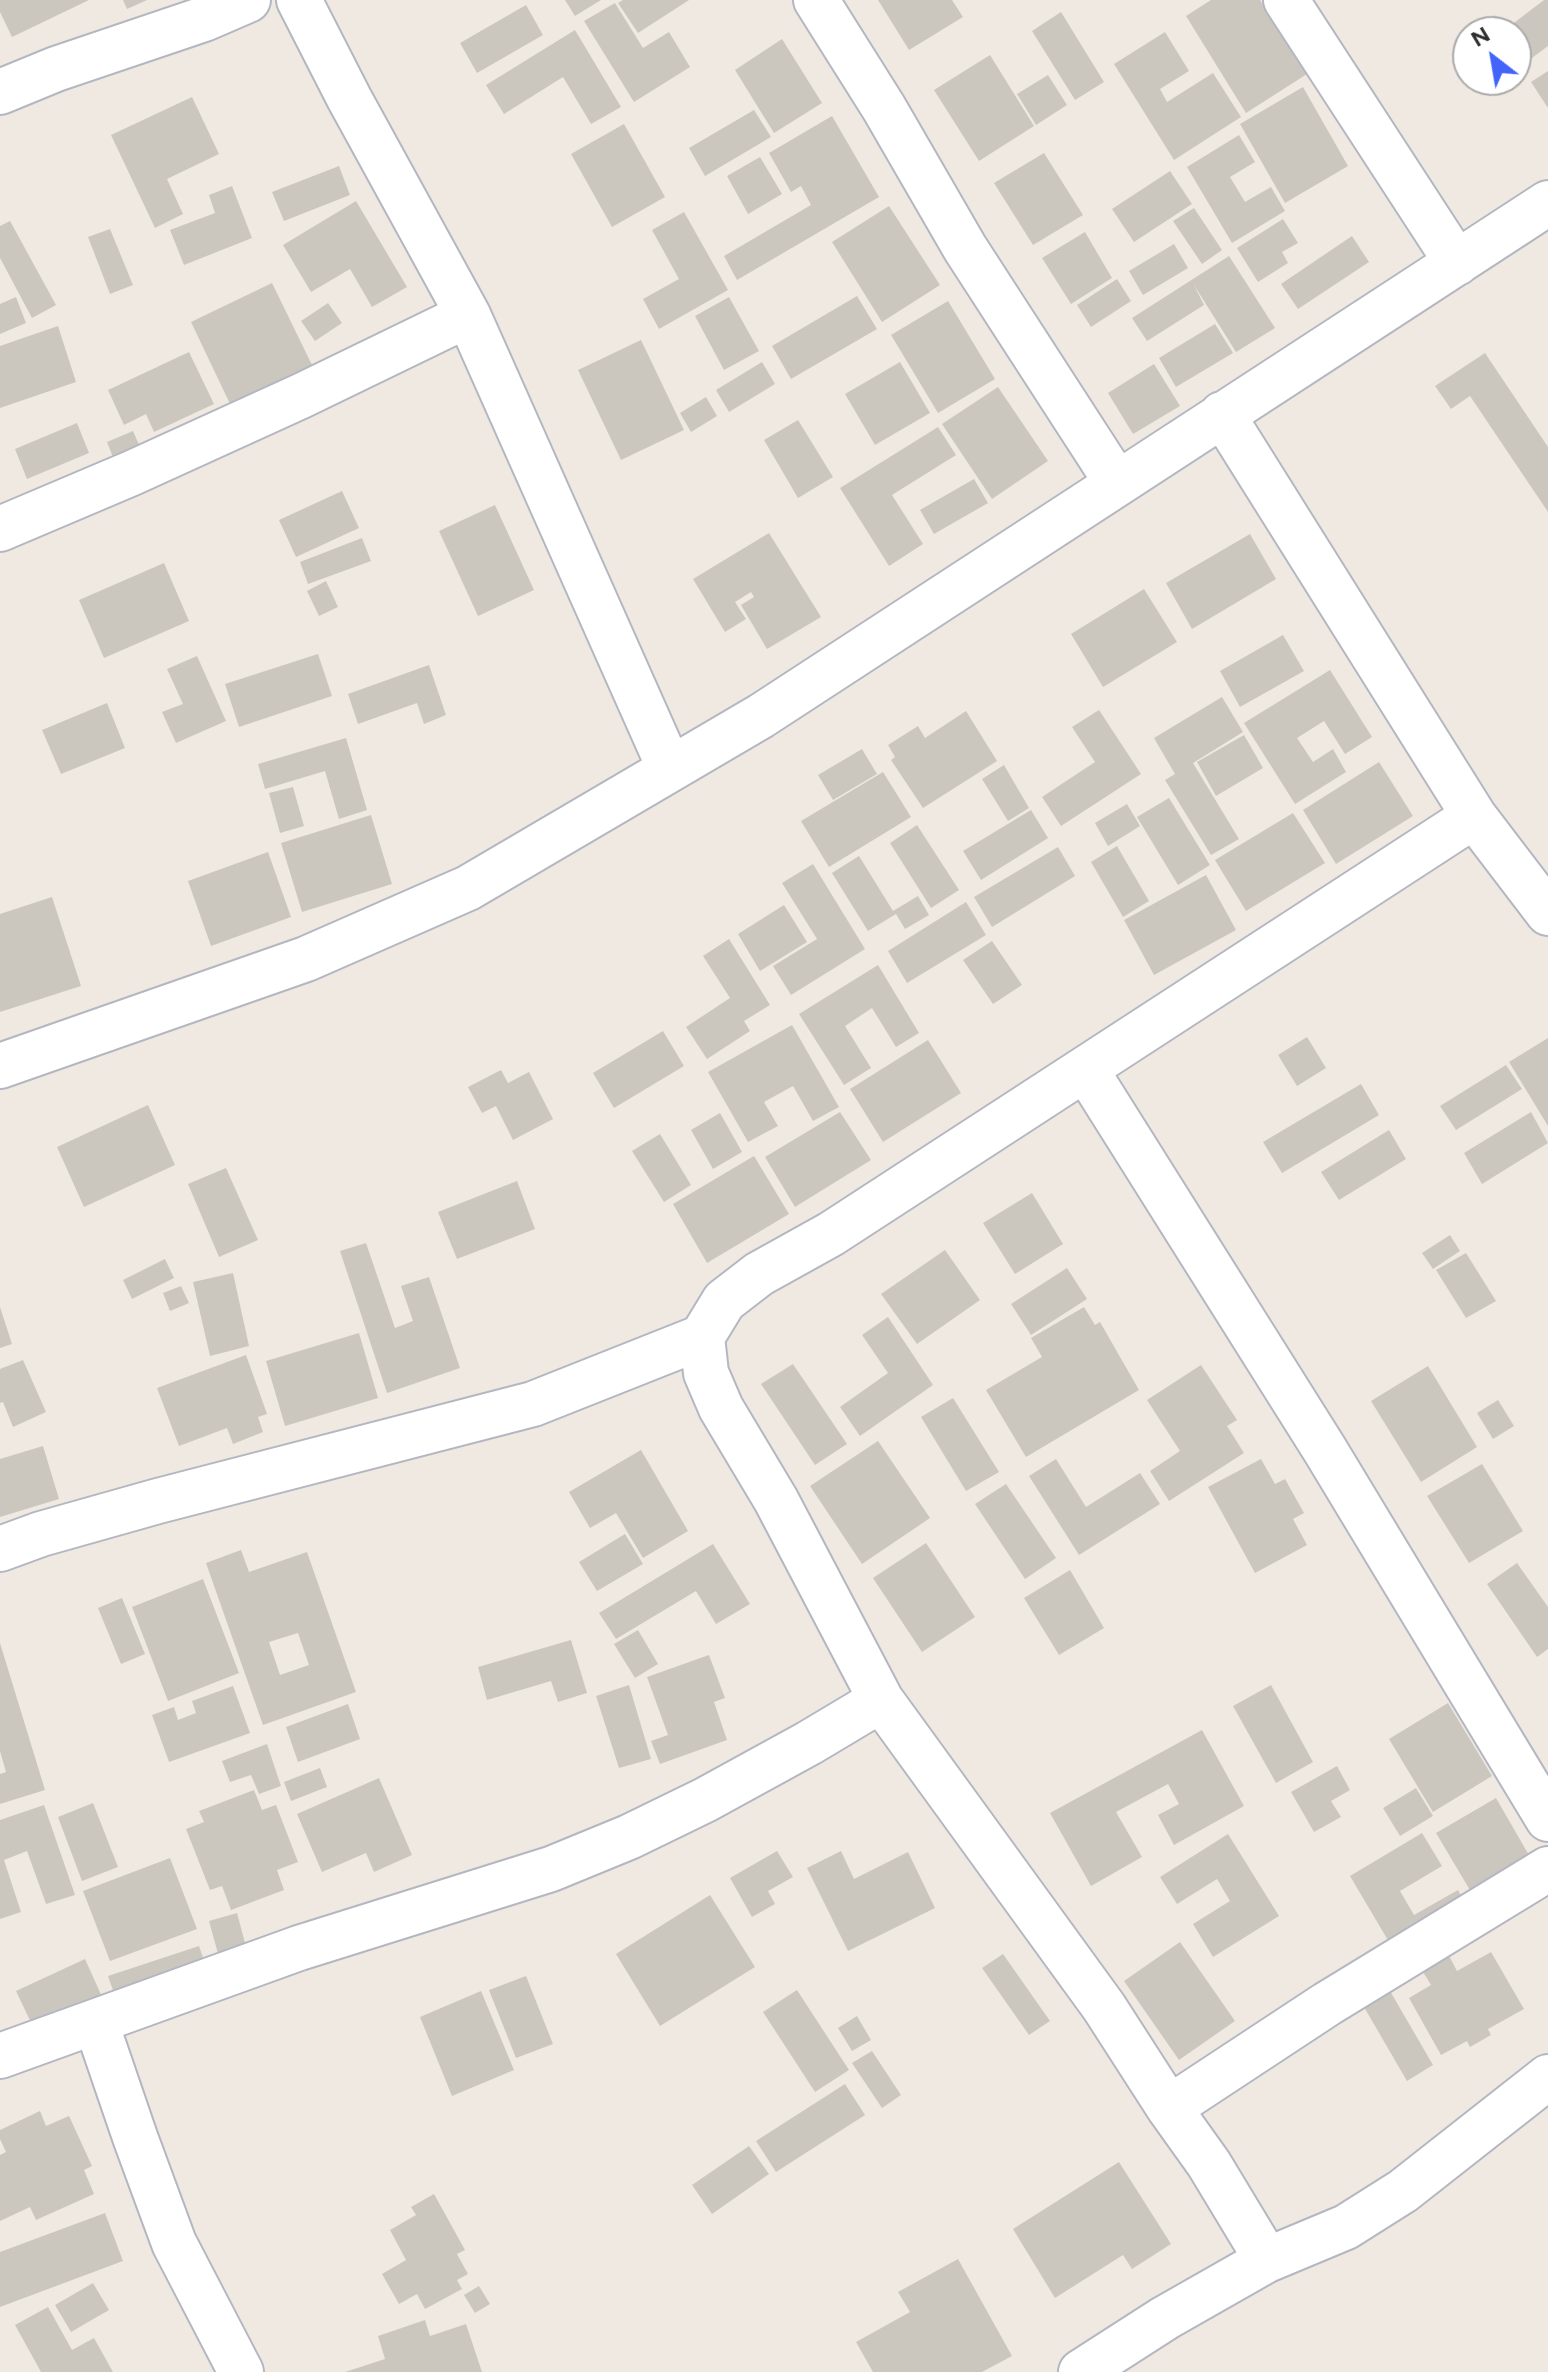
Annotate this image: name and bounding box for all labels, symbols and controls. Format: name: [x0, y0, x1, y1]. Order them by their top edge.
north arrow: [1452, 16, 1532, 96]
text: N: [1466, 21, 1495, 53]

